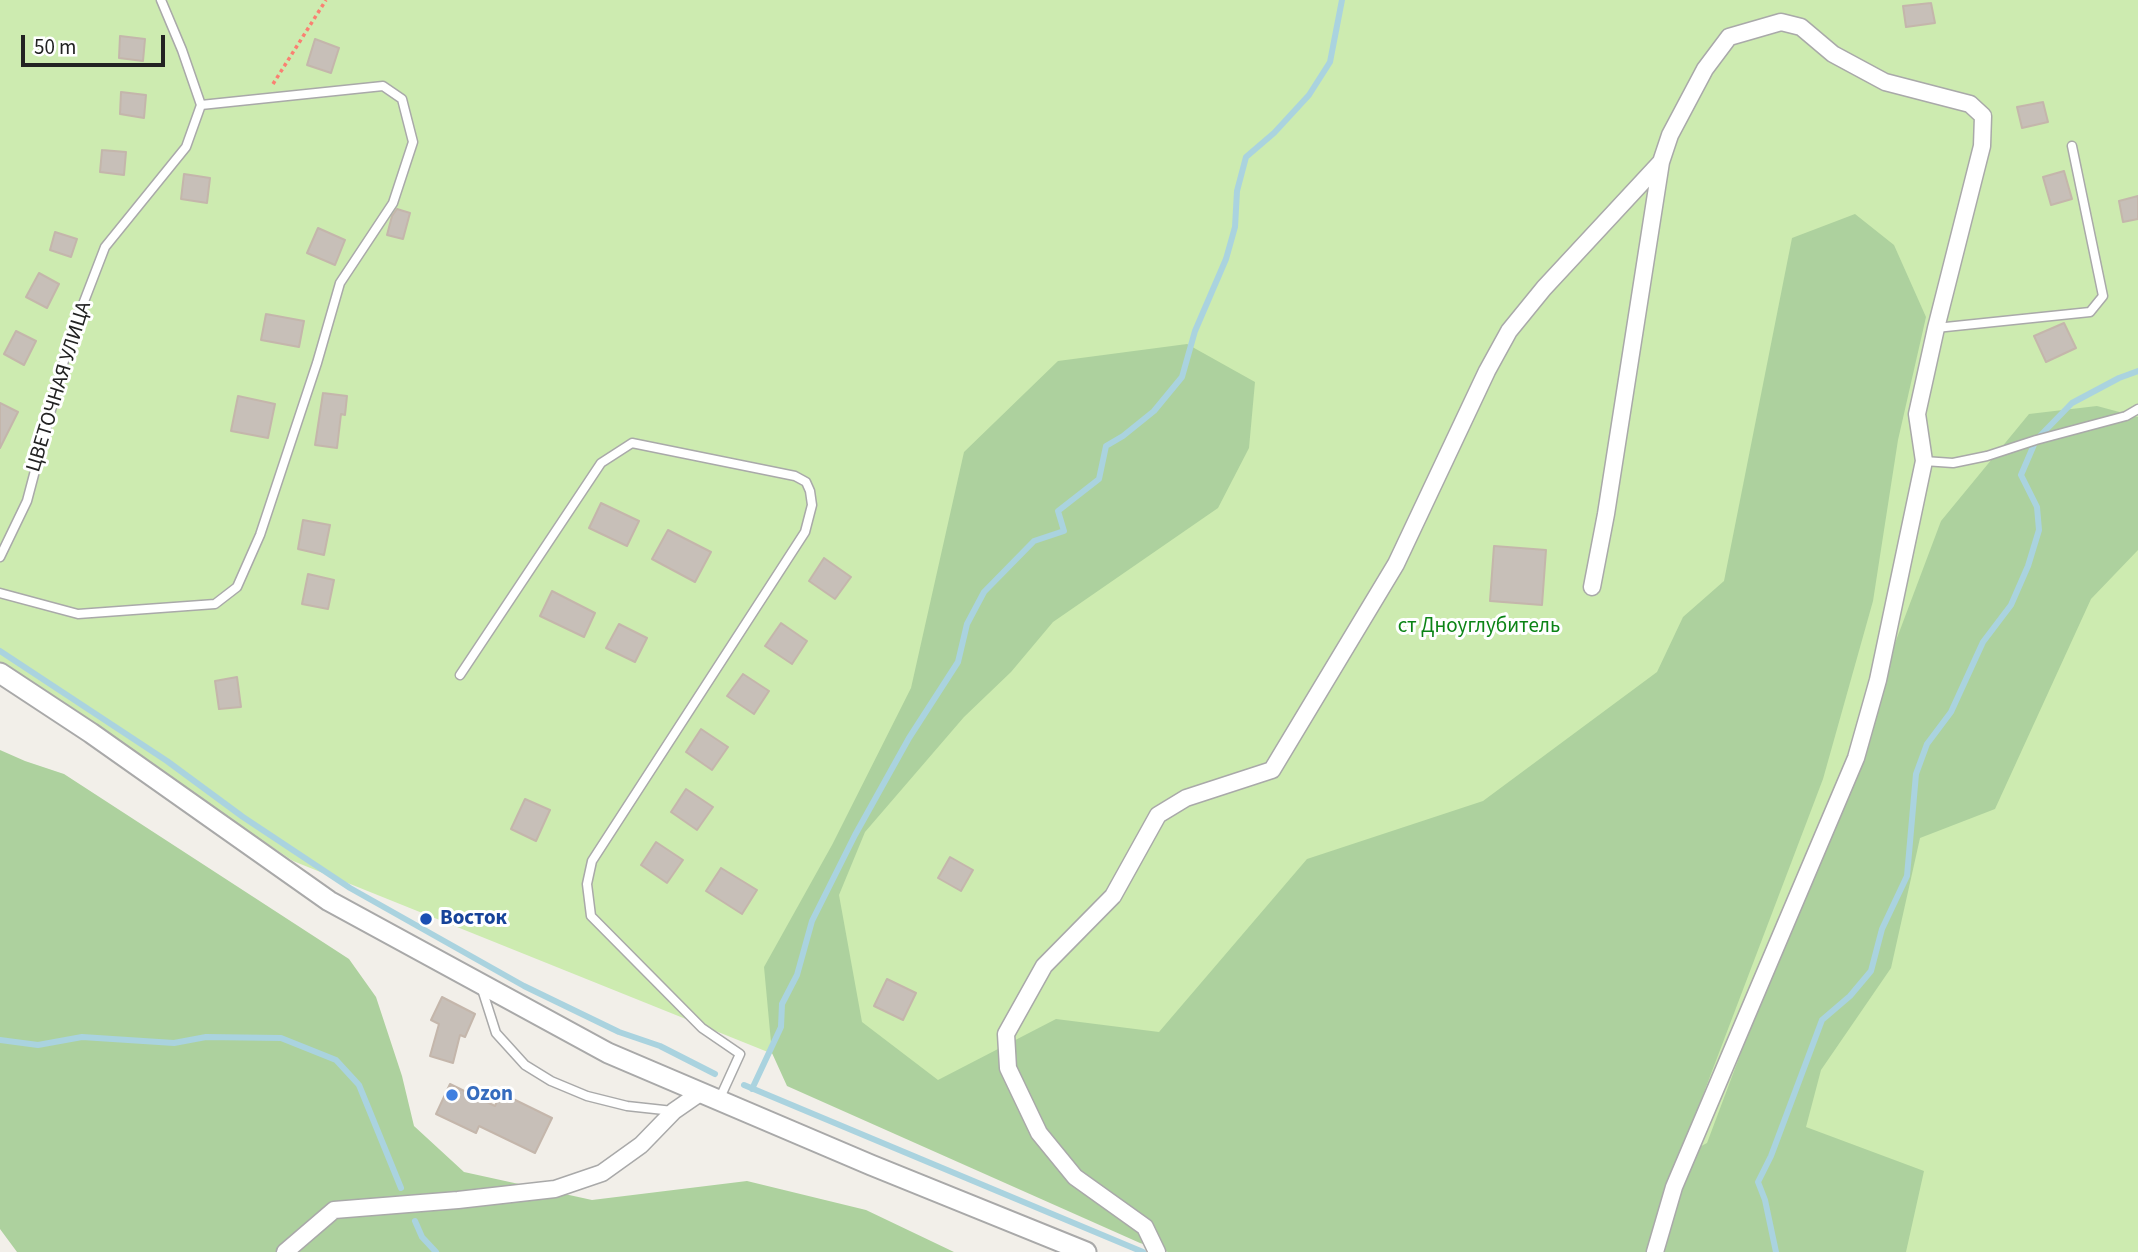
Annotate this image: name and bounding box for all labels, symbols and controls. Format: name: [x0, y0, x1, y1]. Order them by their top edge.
scale bar: [24, 21, 168, 65]
text: 50 m: [34, 32, 76, 62]
street label: ЦВЕТОЧНАЯ УЛИЦА: [22, 299, 98, 475]
park label: ст Дноуглубитель: [1398, 614, 1560, 640]
place label: Восток: [440, 906, 507, 932]
marker: Восток: [418, 911, 434, 927]
place label: Ozon: [466, 1082, 513, 1108]
marker: Ozon: [444, 1087, 460, 1103]

